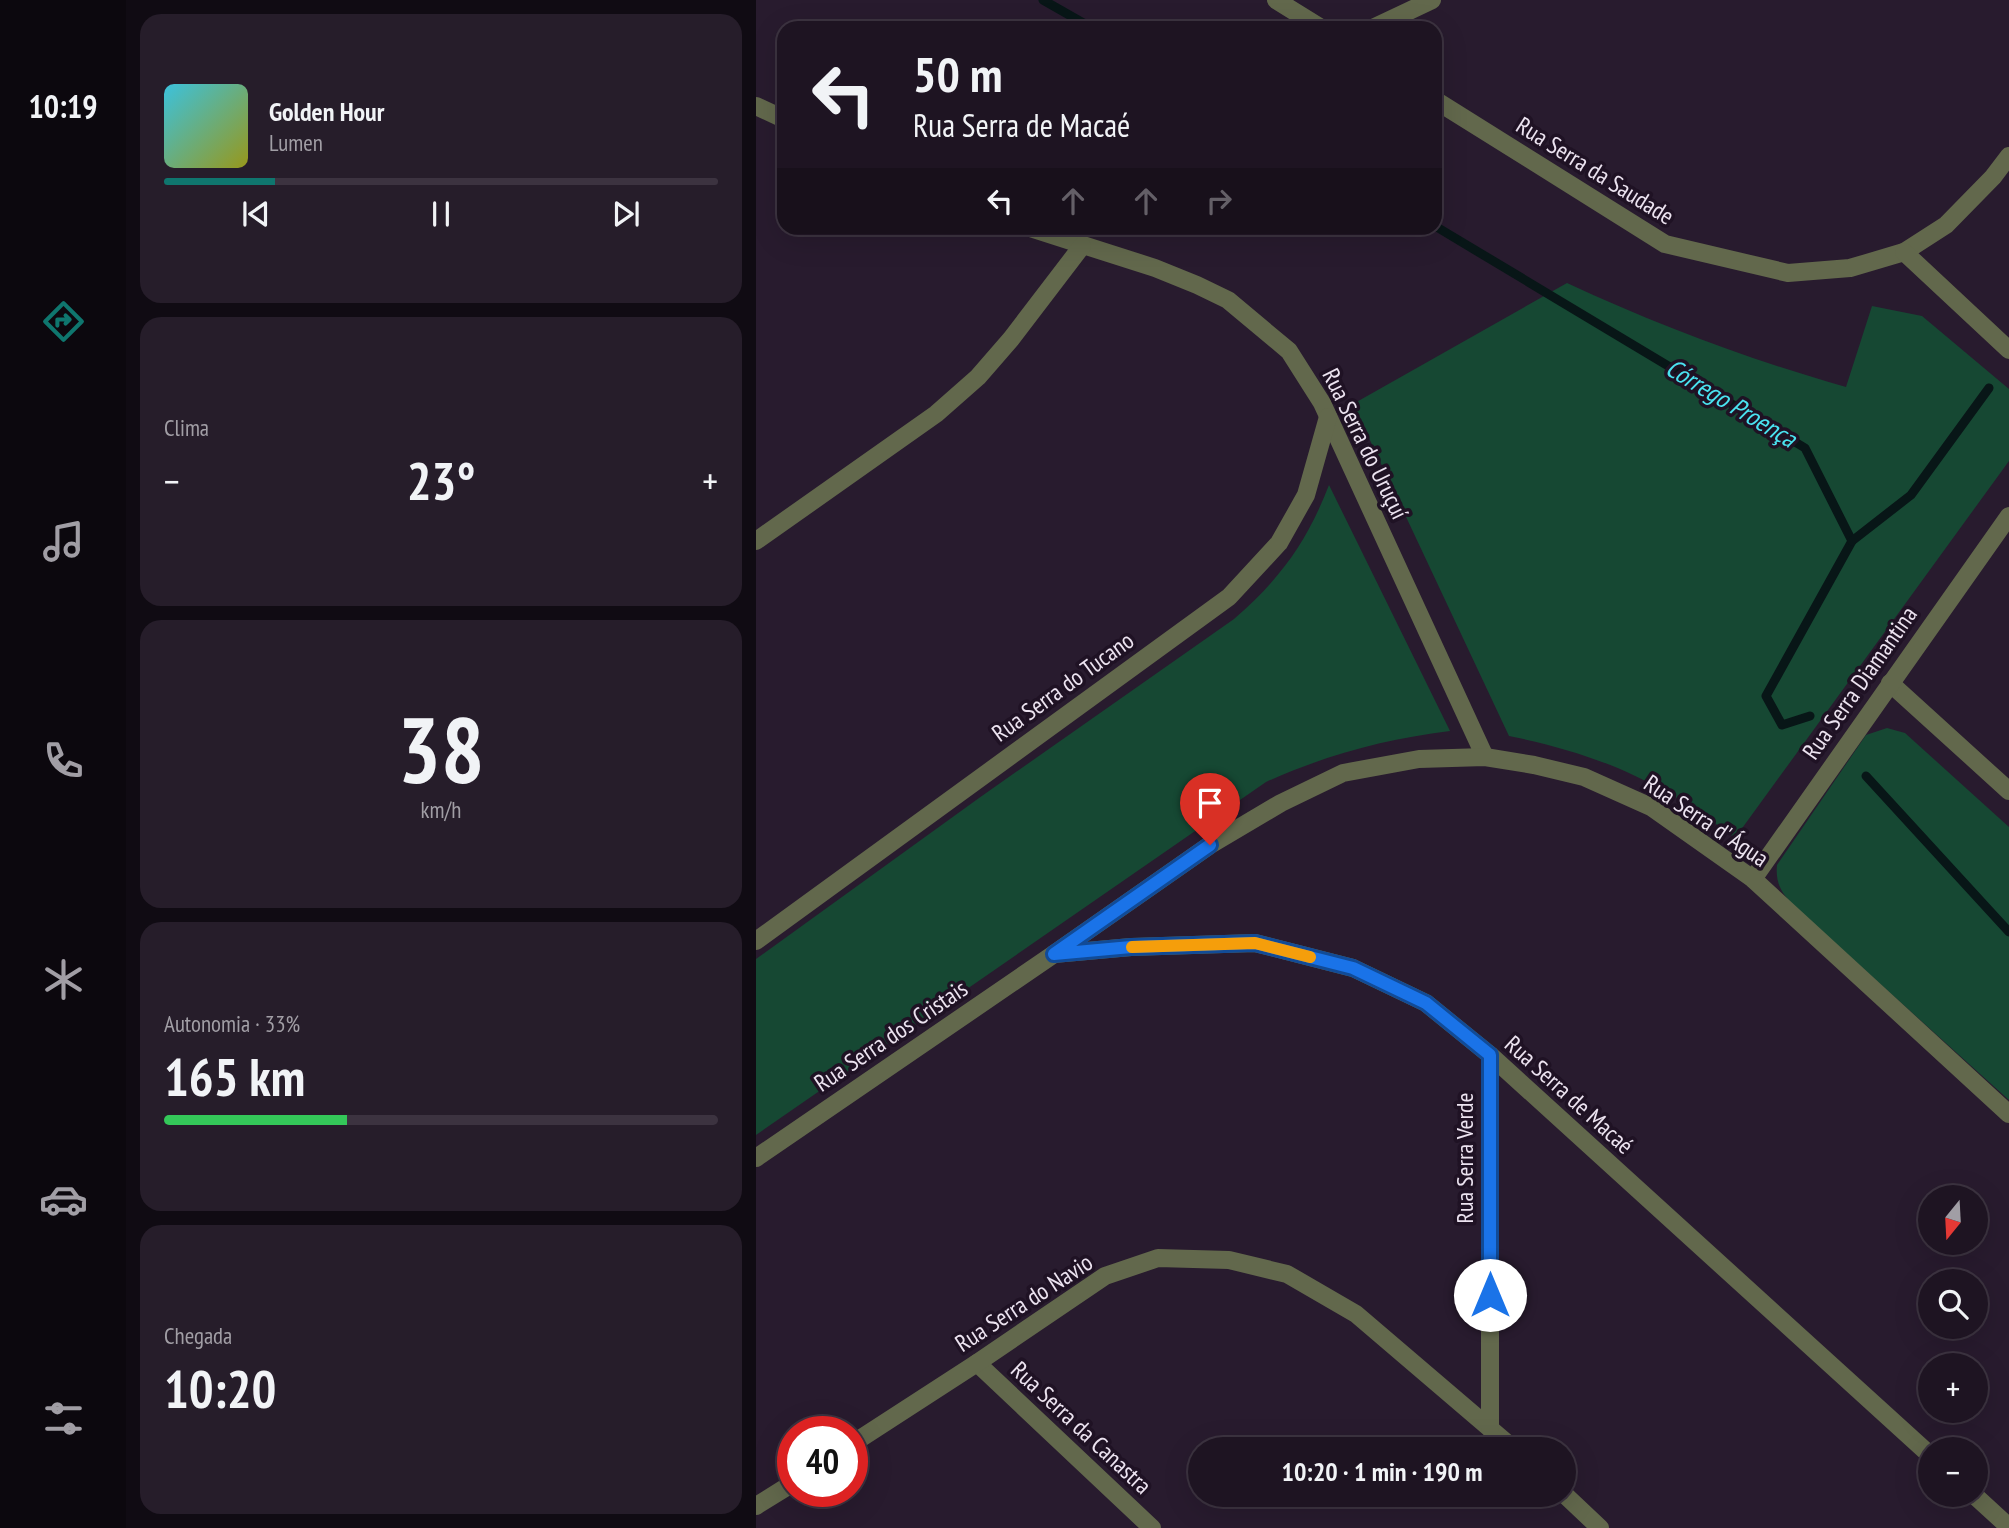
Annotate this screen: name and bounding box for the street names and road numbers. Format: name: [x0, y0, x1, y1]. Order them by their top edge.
street label: Rua Serra da Saudade: [1511, 110, 1680, 231]
street label: Rua Serra do Uruçuí: [1316, 363, 1415, 524]
street label: Rua Serra Diamantina: [1795, 600, 1924, 765]
street label: Rua Serra do Tucano: [986, 625, 1140, 749]
street label: Rua Serra d' Água: [1638, 768, 1775, 874]
street label: Rua Serra dos Cristais: [808, 973, 973, 1098]
street label: Rua Serra de Macaé: [1498, 1029, 1640, 1161]
street label: Rua Serra Verde: [1449, 1093, 1480, 1223]
street label: Rua Serra do Navio: [949, 1247, 1098, 1359]
street label: Rua Serra da Canastra: [1005, 1355, 1158, 1501]

